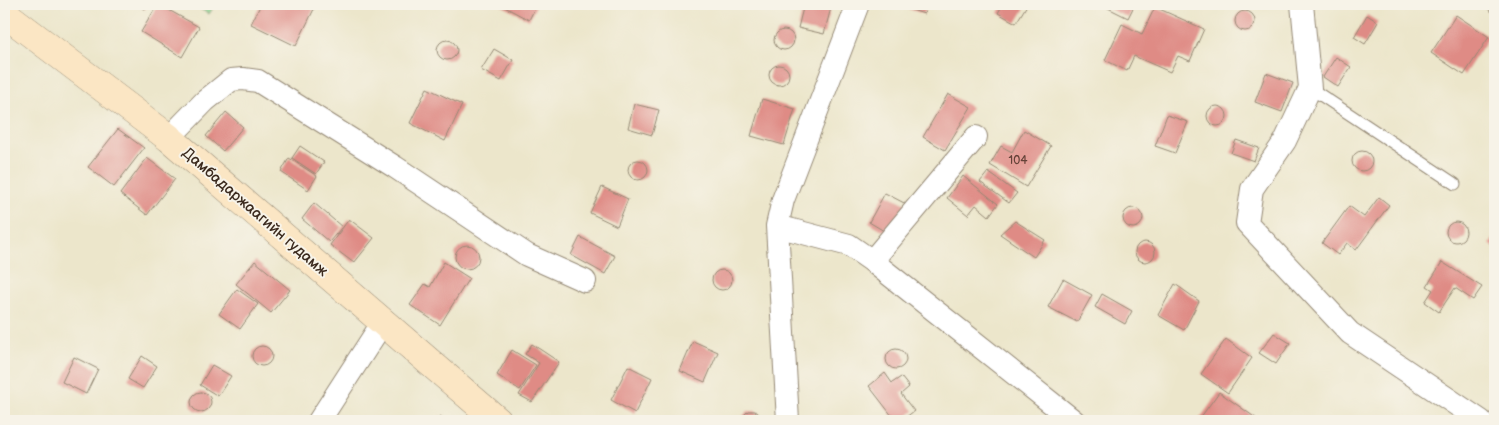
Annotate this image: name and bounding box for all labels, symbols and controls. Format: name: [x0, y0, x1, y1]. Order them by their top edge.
street label: Дамбадаржаагийн гудамж: [178, 143, 332, 281]
house number: 104: [1008, 153, 1028, 168]

